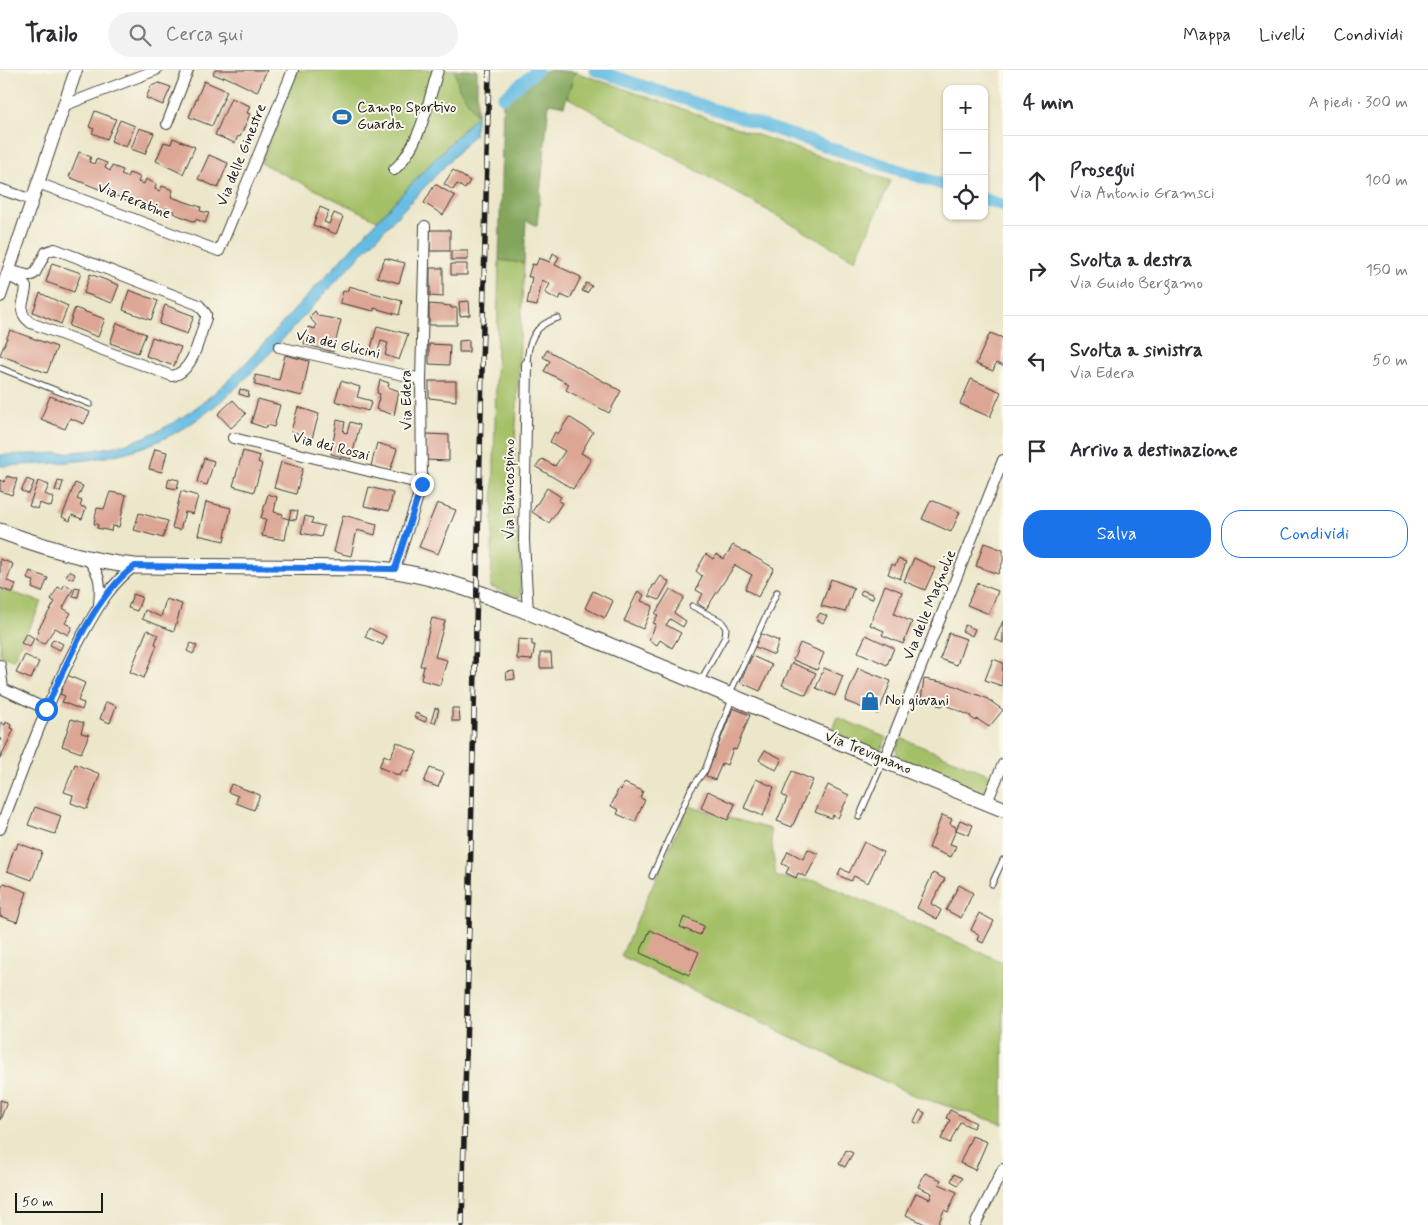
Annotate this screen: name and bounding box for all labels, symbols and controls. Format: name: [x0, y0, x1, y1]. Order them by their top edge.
search box: [108, 12, 458, 57]
text: Trailo: [25, 19, 78, 50]
icon: search: [126, 21, 154, 49]
text: Cerca qui: [166, 22, 243, 47]
text: Mappa: [1183, 23, 1231, 47]
text: Livelli: [1259, 23, 1305, 47]
text: Condividi: [1333, 23, 1403, 47]
map controls: [943, 85, 988, 220]
button: +: [943, 85, 988, 130]
text: 4 min: [1023, 89, 1074, 117]
text: A piedi · 300 m: [1308, 92, 1408, 113]
place label: Campo Sportivo Guarda: [357, 98, 456, 135]
street label: Via delle Ginestre: [212, 101, 272, 209]
sports icon: Campo Sportivo Guarda: [331, 106, 353, 128]
button: −: [943, 130, 988, 175]
text: Prosegui: [1070, 158, 1135, 183]
icon: ahead: [1023, 167, 1051, 195]
text: 100 m: [1365, 170, 1408, 191]
button: locate: [943, 175, 988, 220]
street label: Via Feratine: [94, 178, 174, 224]
text: Via Antonio Gramsci: [1070, 183, 1215, 204]
text: Svolta a destra: [1070, 248, 1192, 273]
icon: right: [1023, 257, 1051, 285]
text: 150 m: [1366, 260, 1408, 281]
text: Via Guido Bergamo: [1070, 273, 1203, 294]
street label: Via dei Glicini: [294, 326, 382, 364]
text: Svolta a sinistra: [1070, 338, 1203, 363]
icon: left: [1023, 347, 1051, 375]
text: 50 m: [1372, 350, 1408, 371]
text: Via Edera: [1070, 363, 1135, 384]
street label: Via Edera: [396, 370, 418, 430]
street label: Via dei Rosai: [291, 428, 371, 466]
icon: arrive: [1023, 437, 1051, 465]
text: Arrivo a destinazione: [1070, 438, 1238, 463]
street label: Via Biancospino: [500, 439, 520, 539]
route end: [411, 473, 434, 496]
button: Salva: [1023, 510, 1211, 558]
button: Condividi: [1221, 510, 1408, 558]
street label: Via delle Magnolie: [899, 547, 962, 663]
shop icon: Noi giovani: [859, 690, 881, 712]
place label: Noi giovani: [885, 691, 949, 711]
route start: [35, 698, 58, 721]
street label: Via Trevignano: [822, 726, 915, 780]
scale bar: [15, 1190, 102, 1213]
text: 50 m: [22, 1193, 53, 1211]

